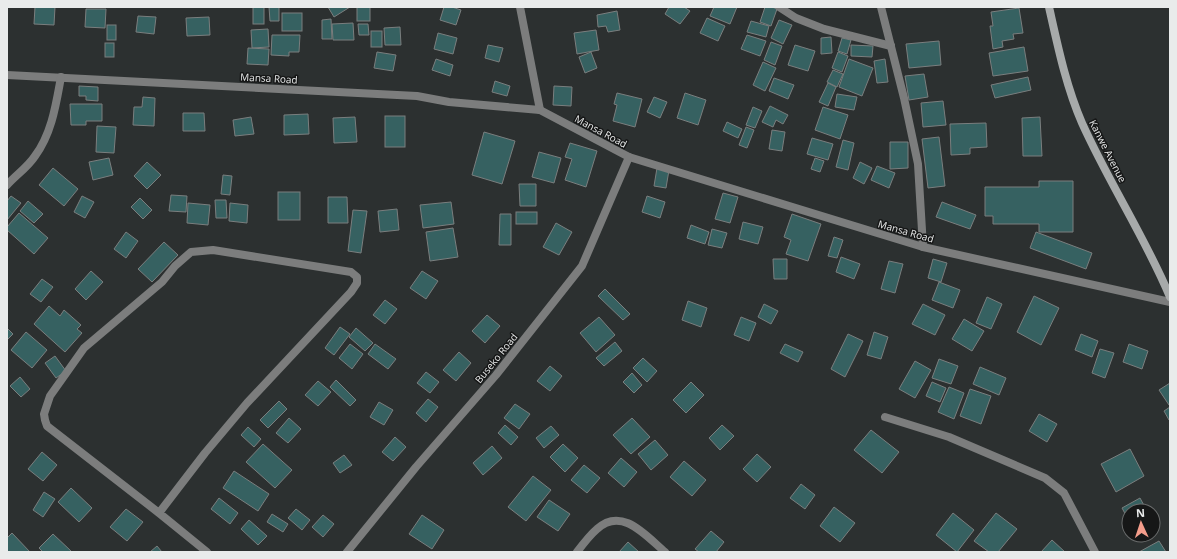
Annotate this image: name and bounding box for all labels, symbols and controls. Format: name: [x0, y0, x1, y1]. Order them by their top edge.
street label: Mansa Road: [240, 70, 298, 86]
street label: Mansa Road: [572, 111, 630, 151]
street label: Kanwe Avenue: [1086, 117, 1130, 185]
street label: Mansa Road: [876, 216, 936, 246]
street label: Buseko Road: [471, 330, 521, 386]
north arrow: [1121, 503, 1161, 543]
text: N: [1136, 505, 1145, 520]

